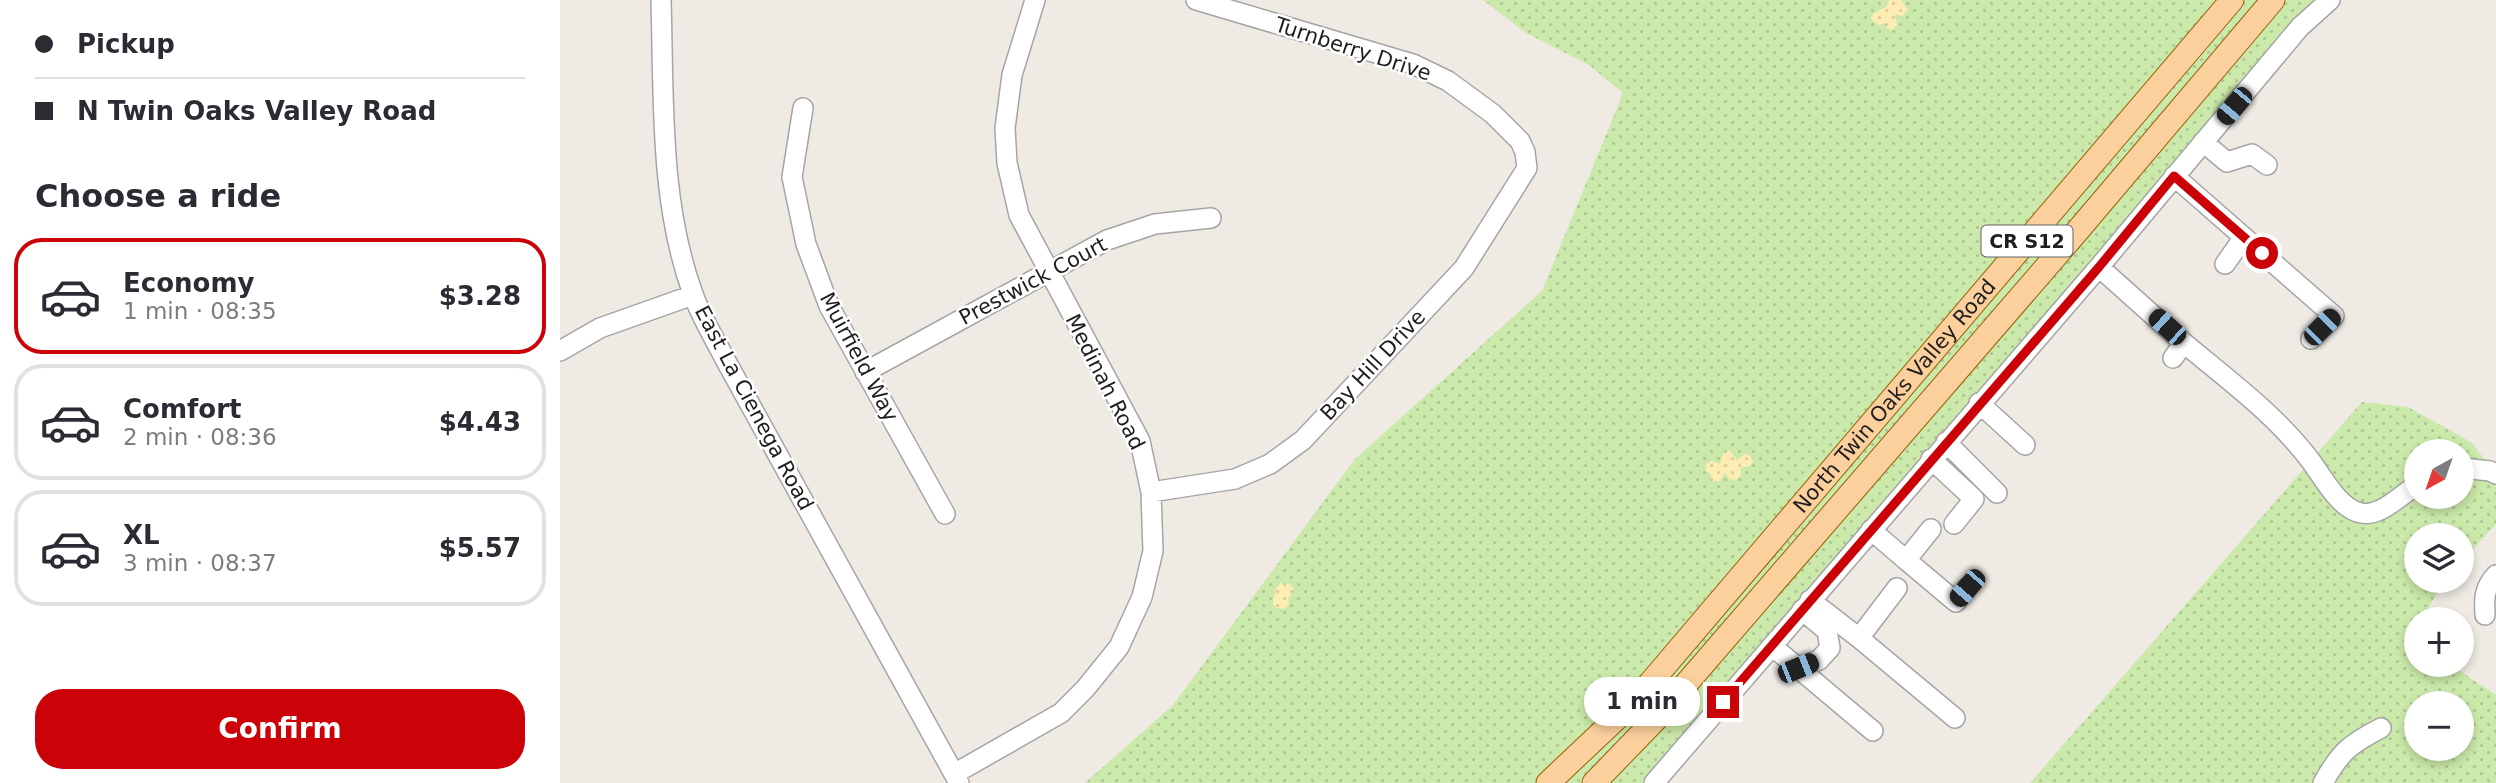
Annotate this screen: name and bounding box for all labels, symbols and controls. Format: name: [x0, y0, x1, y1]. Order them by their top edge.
street label: Turnberry Drive: [1271, 12, 1434, 86]
text: Pickup: [77, 29, 175, 59]
car: [2213, 83, 2256, 129]
text: N Twin Oaks Valley Road: [77, 96, 436, 126]
text: Choose a ride: [35, 177, 281, 215]
road number: CR S12: [1982, 226, 2072, 256]
street label: Prestwick Court: [955, 232, 1111, 330]
route start: [2246, 237, 2278, 269]
icon: car: [39, 265, 102, 328]
text: Economy: [123, 268, 254, 298]
street label: North Twin Oaks Valley Road: [1788, 274, 2001, 518]
text: $3.28: [439, 281, 521, 311]
street label: Muirfield Way: [815, 288, 903, 426]
text: 1 min · 08:35: [123, 298, 277, 324]
street label: East La Cienega Road: [690, 302, 818, 514]
street label: Bay Hill Drive: [1316, 305, 1430, 425]
car: [2145, 305, 2190, 349]
car: [2300, 305, 2345, 349]
street label: Medinah Road: [1060, 310, 1150, 454]
icon: car: [39, 391, 102, 454]
text: Comfort: [123, 394, 241, 424]
text: $4.43: [439, 407, 521, 437]
text: 2 min · 08:36: [123, 424, 277, 450]
north arrow: [2404, 439, 2474, 509]
map controls: [2404, 439, 2474, 761]
icon: car: [39, 517, 102, 580]
text: XL: [123, 520, 160, 550]
button: layers: [2404, 523, 2474, 593]
text: $5.57: [439, 533, 521, 563]
text: 3 min · 08:37: [123, 550, 277, 576]
car: [1946, 565, 1989, 611]
button: +: [2404, 607, 2474, 677]
car: [1775, 650, 1822, 686]
callout: 1 min: [1583, 678, 1698, 726]
route end: [1707, 686, 1739, 718]
text: 1 min: [1606, 688, 1678, 714]
button: Confirm: [35, 689, 525, 769]
button: −: [2404, 691, 2474, 761]

